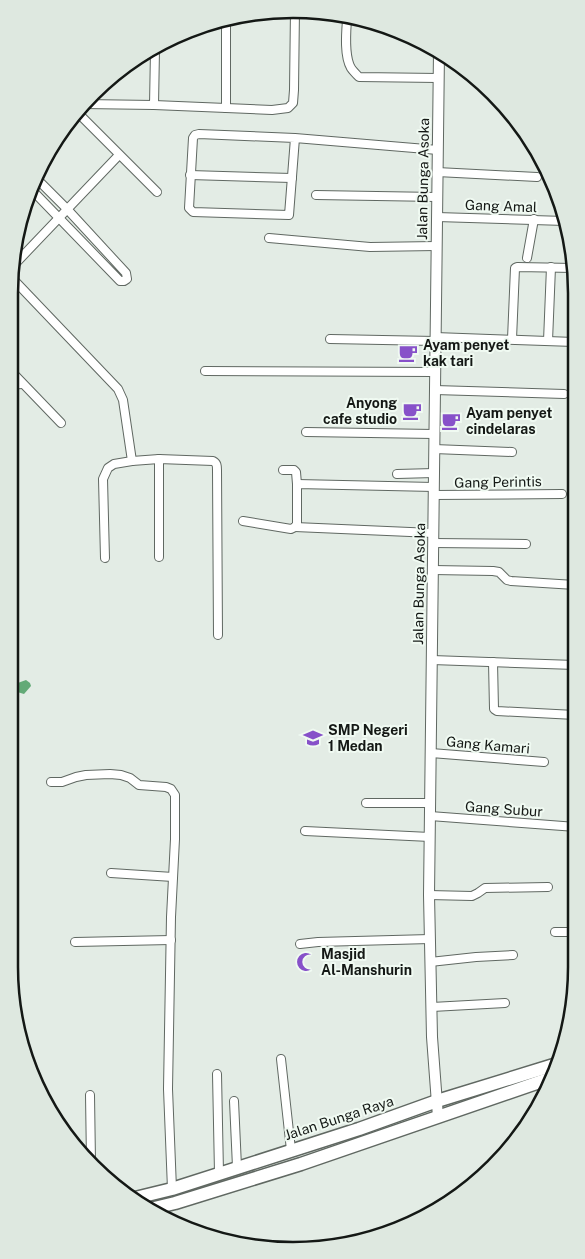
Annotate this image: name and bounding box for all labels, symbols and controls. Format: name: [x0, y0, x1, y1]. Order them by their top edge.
street label: Jalan Bunga Asoka: [414, 118, 432, 240]
street label: Gang Amal: [465, 197, 537, 215]
place label: Ayam penyet kak tari: [423, 337, 510, 369]
cafe icon: Ayam penyet kak tari: [397, 342, 419, 364]
place label: Anyong cafe studio: [323, 395, 397, 427]
cafe icon: Anyong cafe studio: [401, 400, 423, 422]
place label: Ayam penyet cindelaras: [466, 405, 553, 437]
cafe icon: Ayam penyet cindelaras: [440, 410, 462, 432]
street label: Gang Perintis: [454, 473, 542, 491]
street label: Jalan Bunga Asoka: [410, 523, 428, 645]
place label: SMP Negeri 1 Medan: [328, 722, 408, 754]
school or university icon: SMP Negeri 1 Medan: [302, 727, 324, 749]
street label: Gang Kamari: [445, 733, 531, 757]
street label: Gang Subur: [465, 798, 543, 820]
place label: Masjid Al-Manshurin: [321, 946, 412, 978]
mosque icon: Masjid Al-Manshurin: [295, 951, 317, 973]
street label: Jalan Bunga Raya: [282, 1093, 396, 1143]

